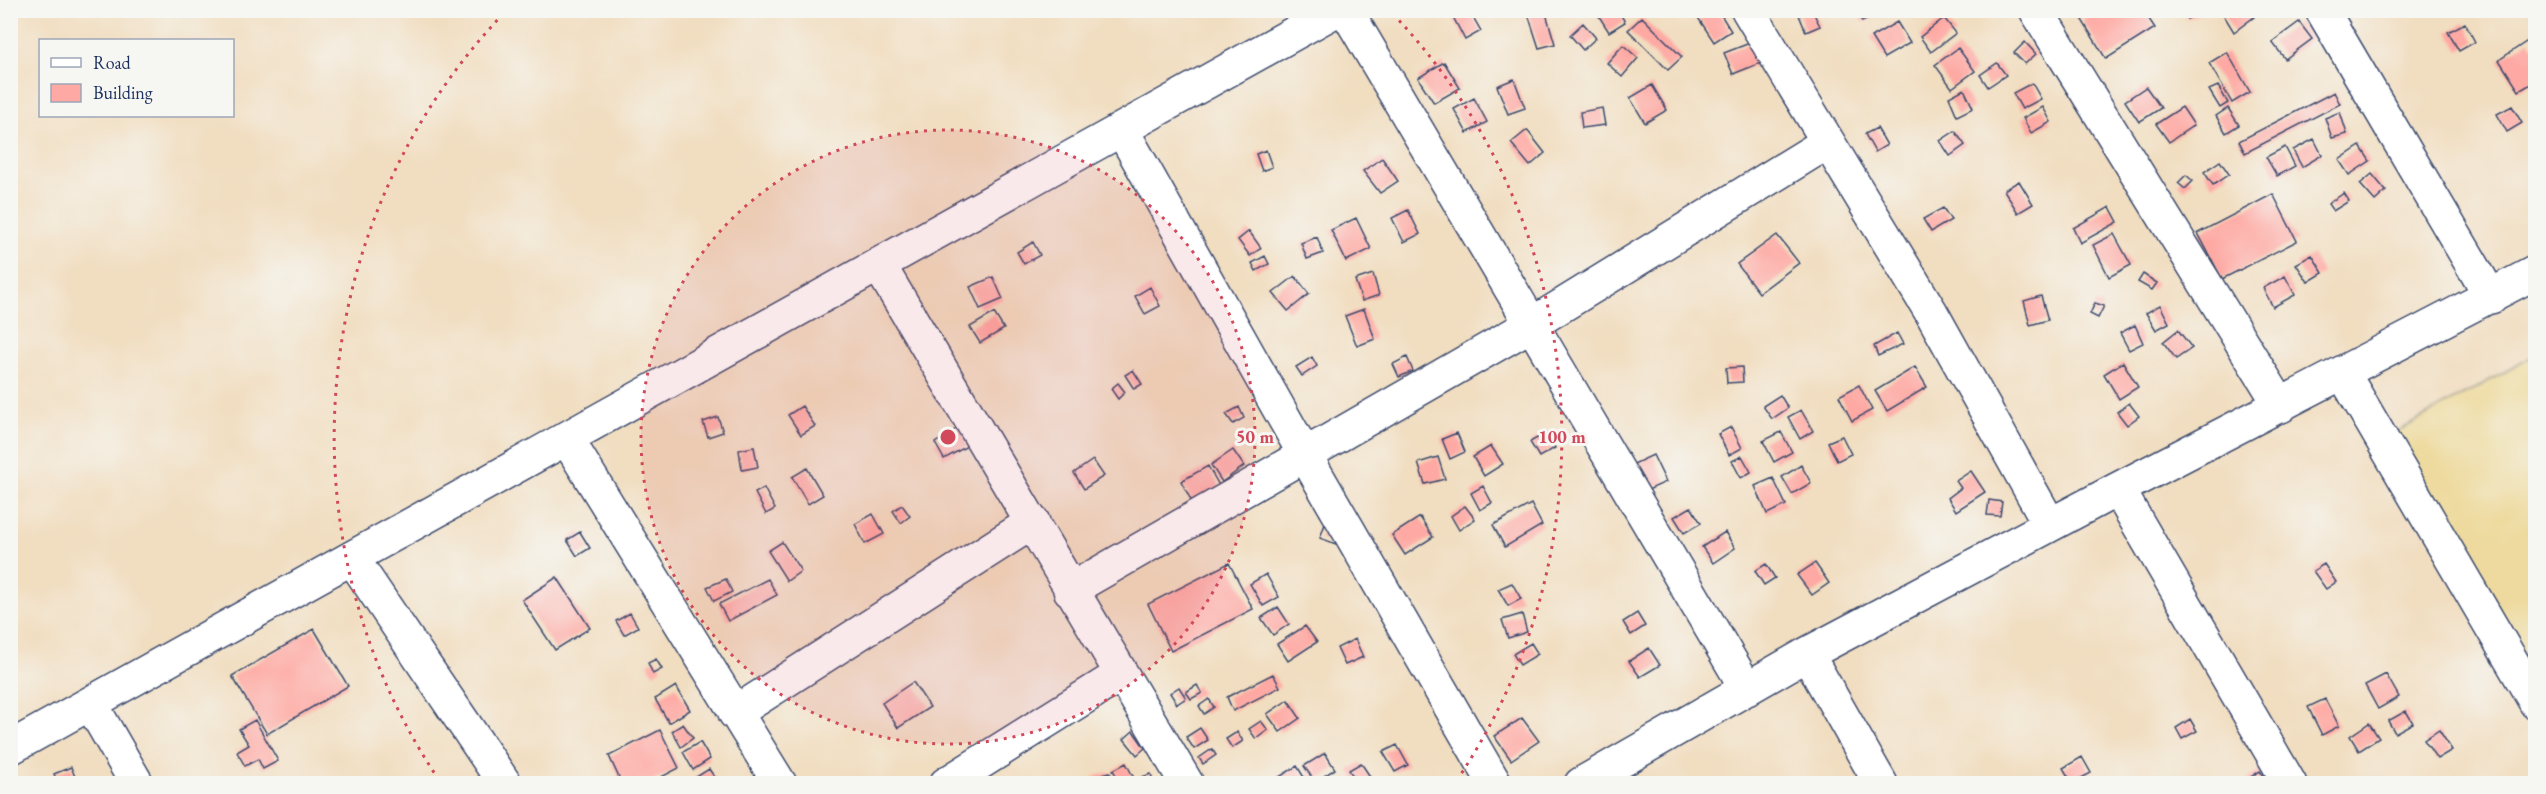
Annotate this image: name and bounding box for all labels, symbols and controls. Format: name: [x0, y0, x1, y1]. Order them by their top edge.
legend: [39, 39, 234, 117]
text: Road: [93, 51, 132, 74]
text: Building: [93, 81, 153, 104]
text: 50 m: [1236, 425, 1274, 448]
text: 100 m: [1538, 425, 1586, 448]
centre of rings: [938, 427, 958, 447]

